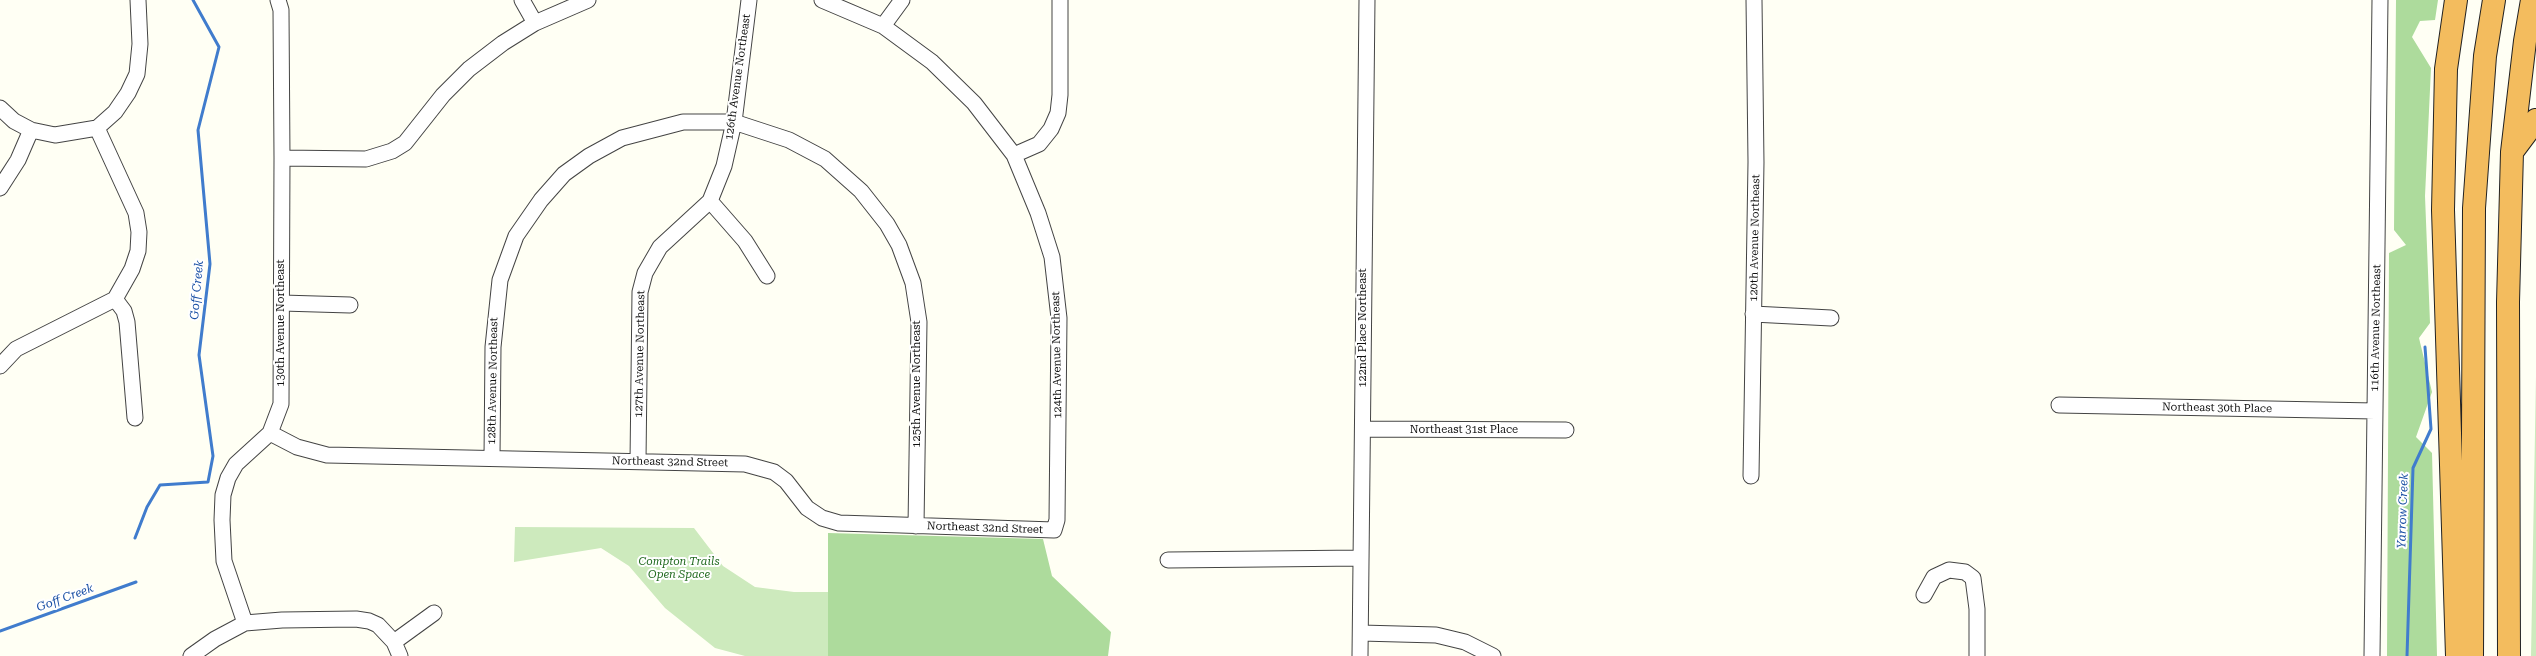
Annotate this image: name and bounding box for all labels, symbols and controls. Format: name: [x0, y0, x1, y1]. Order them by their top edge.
street label: 126th Avenue Northeast: [723, 13, 753, 141]
street label: 120th Avenue Northeast: [1747, 174, 1763, 302]
street label: 130th Avenue Northeast: [274, 259, 288, 387]
water label: Goff Creek: [187, 260, 207, 320]
street label: 116th Avenue Northeast: [2368, 264, 2384, 392]
street label: 122nd Place Northeast: [1356, 268, 1370, 388]
street label: 127th Avenue Northeast: [632, 290, 648, 418]
street label: 124th Avenue Northeast: [1049, 291, 1065, 419]
street label: 128th Avenue Northeast: [485, 317, 501, 445]
street label: 125th Avenue Northeast: [910, 320, 924, 448]
street label: Northeast 30th Place: [2162, 400, 2272, 416]
street label: Northeast 31st Place: [1410, 423, 1518, 437]
street label: Northeast 32nd Street: [612, 454, 728, 470]
water label: Yarrow Creek: [2394, 473, 2412, 549]
street label: Northeast 32nd Street: [927, 519, 1043, 537]
park label: Compton Trails Open Space: [638, 555, 720, 581]
water label: Goff Creek: [35, 581, 95, 615]

